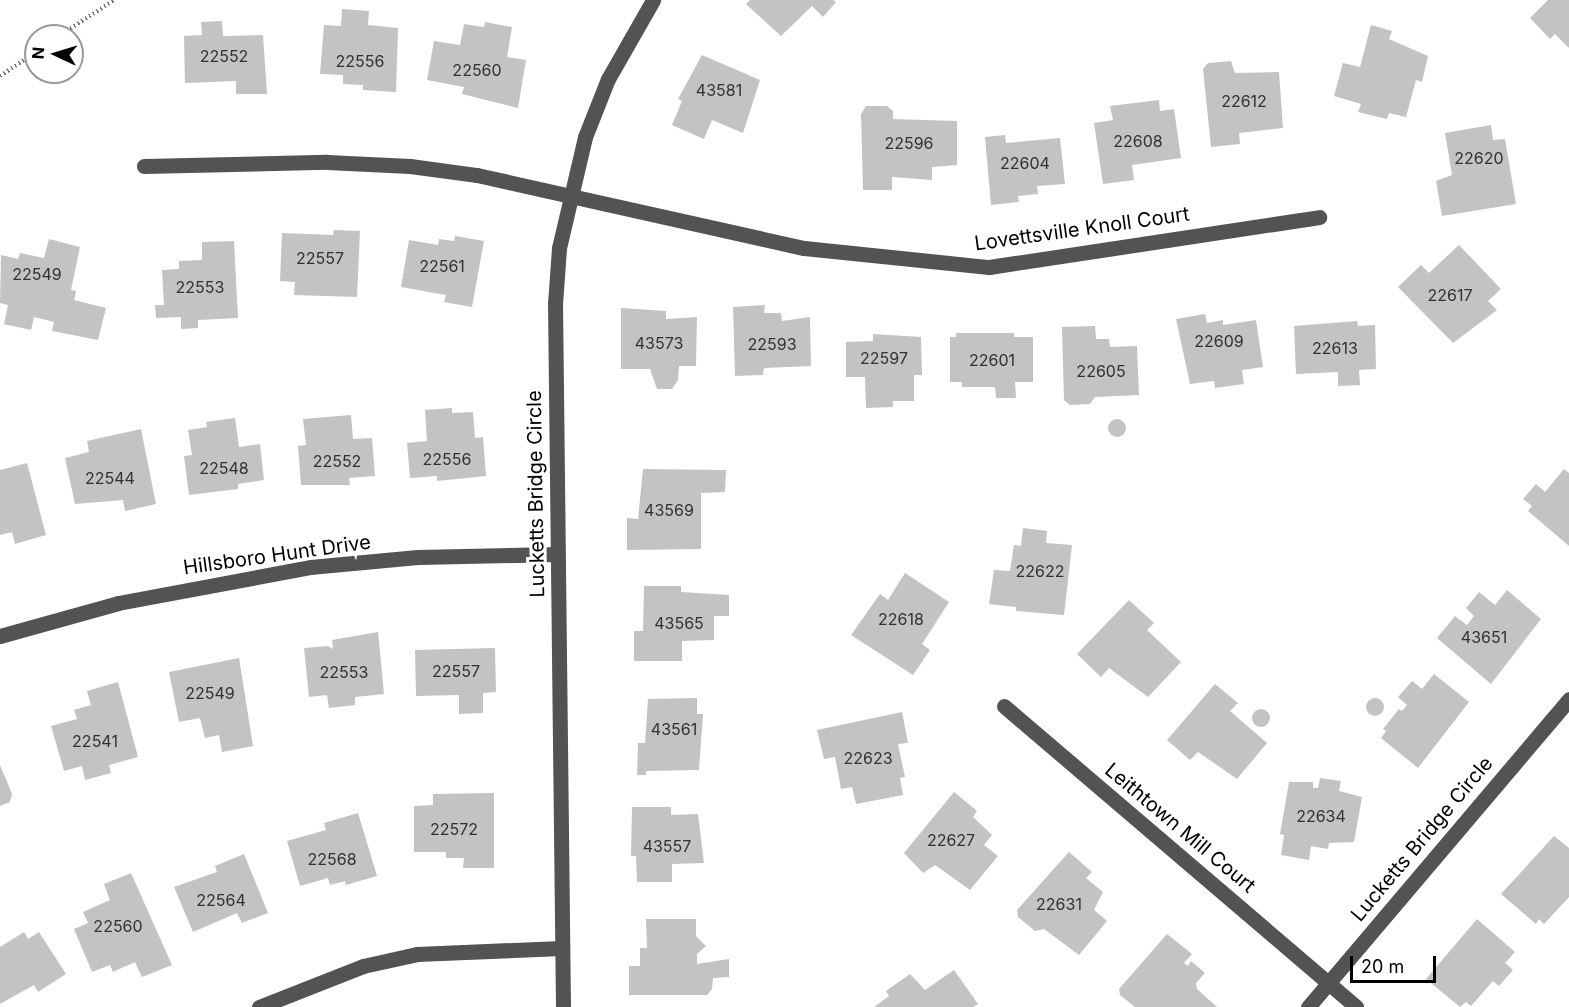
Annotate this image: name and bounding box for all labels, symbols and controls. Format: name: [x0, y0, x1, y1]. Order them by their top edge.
north arrow: [24, 24, 84, 84]
text: N: [28, 46, 48, 60]
house number: 22552: [200, 46, 248, 66]
house number: 22556: [336, 51, 384, 71]
house number: 22560: [452, 60, 502, 80]
house number: 43581: [696, 80, 742, 100]
house number: 22612: [1221, 91, 1267, 111]
house number: 22608: [1113, 131, 1163, 151]
house number: 22596: [884, 133, 934, 153]
house number: 22620: [1454, 148, 1504, 168]
house number: 22604: [1000, 153, 1050, 173]
street label: Lovettsville Knoll Court: [973, 202, 1191, 256]
house number: 22557: [296, 248, 344, 268]
house number: 22561: [419, 256, 465, 276]
house number: 22549: [12, 264, 62, 284]
house number: 22553: [176, 277, 224, 297]
house number: 22617: [1428, 285, 1472, 305]
house number: 22609: [1194, 331, 1244, 351]
house number: 43573: [635, 333, 683, 353]
house number: 22593: [747, 334, 797, 354]
house number: 22613: [1312, 338, 1358, 358]
house number: 22597: [860, 348, 908, 368]
house number: 22601: [969, 350, 1015, 370]
house number: 22605: [1076, 361, 1126, 381]
street label: Lucketts Bridge Circle: [522, 390, 550, 598]
house number: 22556: [423, 449, 471, 469]
house number: 22552: [313, 451, 361, 471]
house number: 22548: [199, 458, 249, 478]
house number: 22544: [85, 468, 135, 488]
house number: 43569: [644, 500, 694, 520]
street label: Hillsboro Hunt Drive: [182, 530, 372, 580]
house number: 22622: [1016, 561, 1064, 581]
house number: 22618: [878, 609, 924, 629]
house number: 43565: [654, 613, 704, 633]
house number: 43651: [1461, 627, 1507, 647]
house number: 22557: [432, 661, 480, 681]
house number: 22553: [320, 662, 368, 682]
house number: 22549: [185, 683, 235, 703]
house number: 43561: [651, 719, 697, 739]
house number: 22541: [72, 731, 118, 751]
house number: 22623: [843, 748, 893, 768]
street label: Lucketts Bridge Circle: [1346, 752, 1498, 926]
street label: Leithtown Mill Court: [1100, 758, 1260, 898]
house number: 22634: [1296, 806, 1346, 826]
house number: 22572: [430, 819, 478, 839]
house number: 22627: [927, 830, 975, 850]
house number: 43557: [643, 836, 691, 856]
house number: 22568: [307, 849, 357, 869]
house number: 22564: [196, 890, 246, 910]
house number: 22631: [1036, 894, 1082, 914]
house number: 22560: [93, 916, 143, 936]
scale bar: [1353, 944, 1438, 982]
text: 20 m: [1361, 956, 1404, 977]

